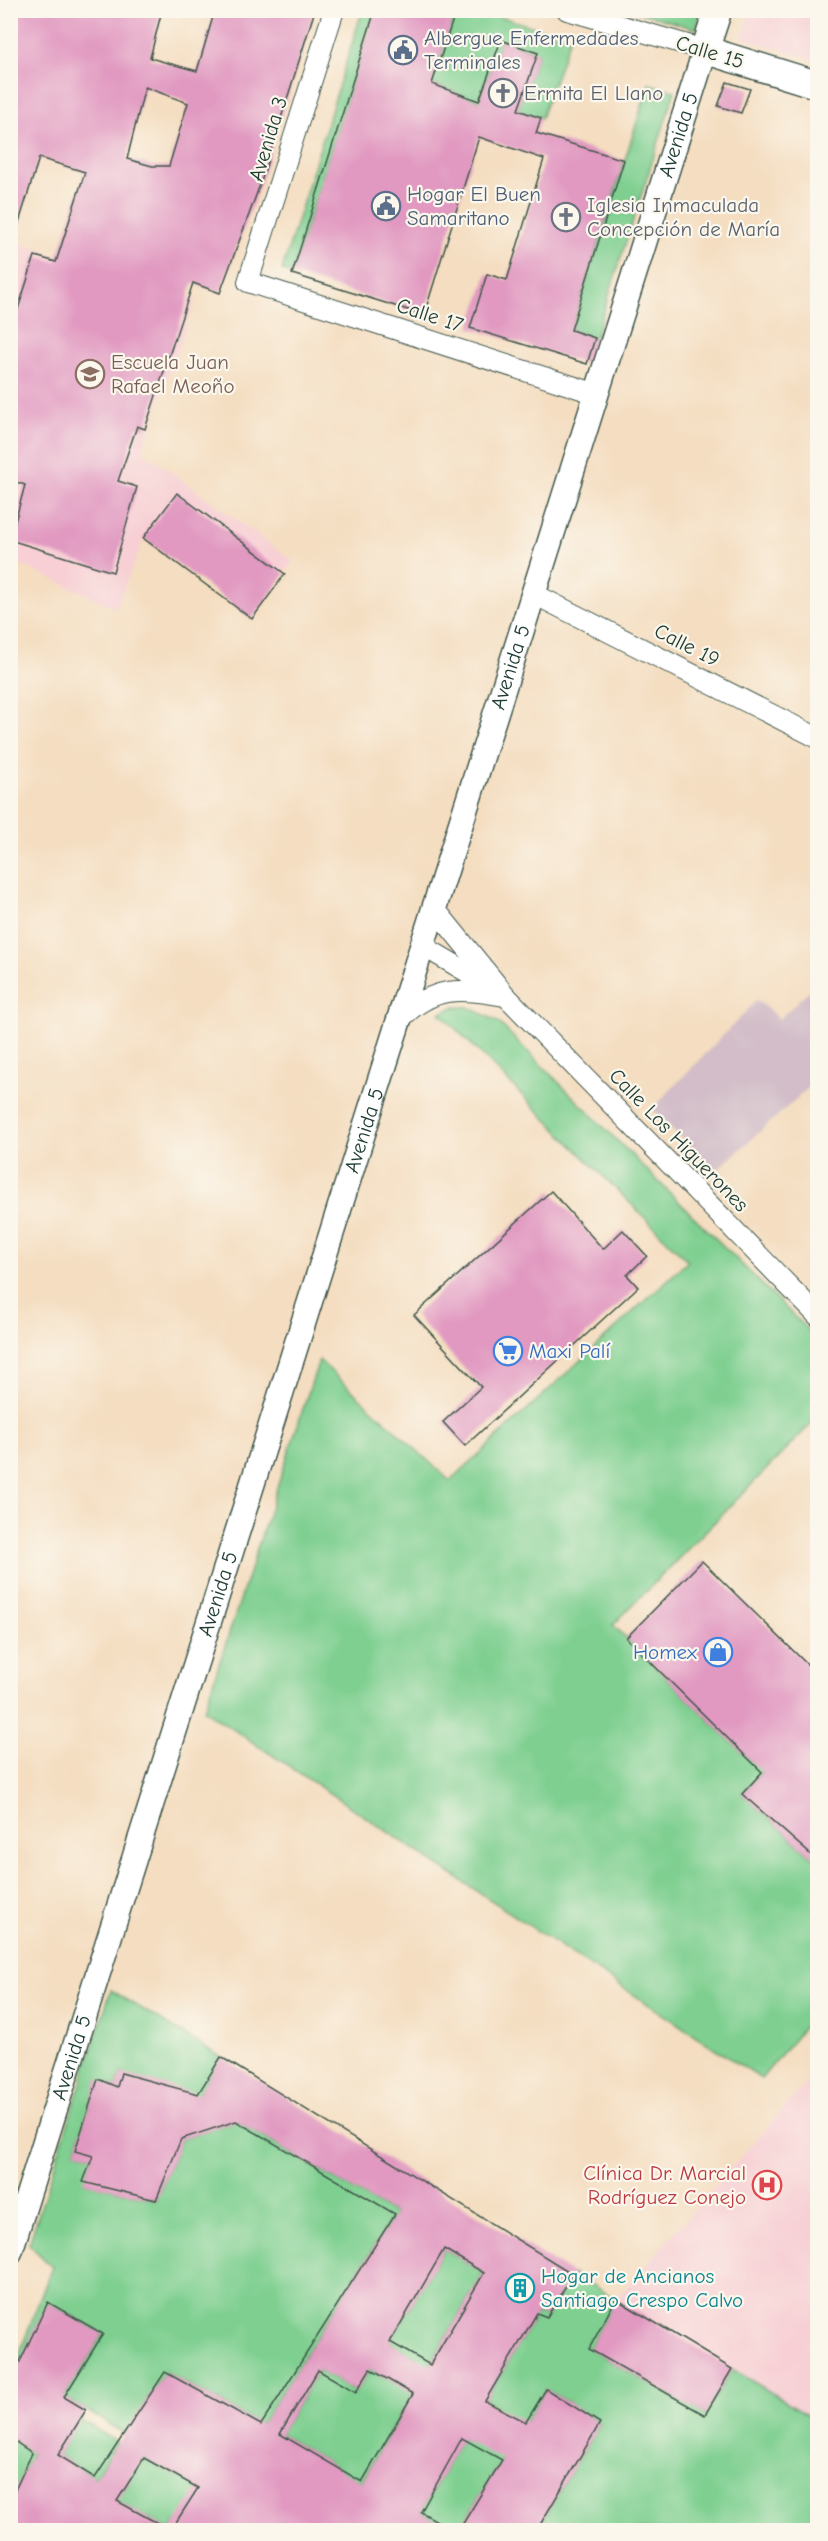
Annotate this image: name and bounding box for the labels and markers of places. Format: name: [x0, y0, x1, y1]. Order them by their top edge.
place label: Albergue Enfermedades Terminales: [424, 26, 639, 74]
public building icon: Albergue Enfermedades Terminales: [387, 34, 419, 66]
church icon: Ermita El Llano: [487, 77, 519, 109]
place label: Ermita El Llano: [524, 81, 663, 105]
place label: Hogar El Buen Samaritano: [407, 182, 541, 230]
public building icon: Hogar El Buen Samaritano: [370, 190, 402, 222]
place label: Iglesia Inmaculada Concepción de María: [587, 193, 780, 241]
church icon: Iglesia Inmaculada Concepción de María: [550, 201, 582, 233]
place label: Escuela Juan Rafael Meoño: [111, 350, 235, 398]
school or university icon: Escuela Juan Rafael Meoño: [74, 358, 106, 390]
supermarket icon: Maxi Palí: [492, 1335, 524, 1367]
place label: Maxi Palí: [529, 1339, 610, 1363]
shop icon: Homex: [702, 1636, 734, 1668]
place label: Homex: [633, 1640, 697, 1664]
place label: Clínica Dr. Marcial Rodríguez Conejo: [583, 2161, 746, 2209]
hospital icon: Clínica Dr. Marcial Rodríguez Conejo: [751, 2169, 783, 2201]
place label: Hogar de Ancianos Santiago Crespo Calvo: [541, 2264, 743, 2312]
building icon: Hogar de Ancianos Santiago Crespo Calvo: [504, 2272, 536, 2304]

